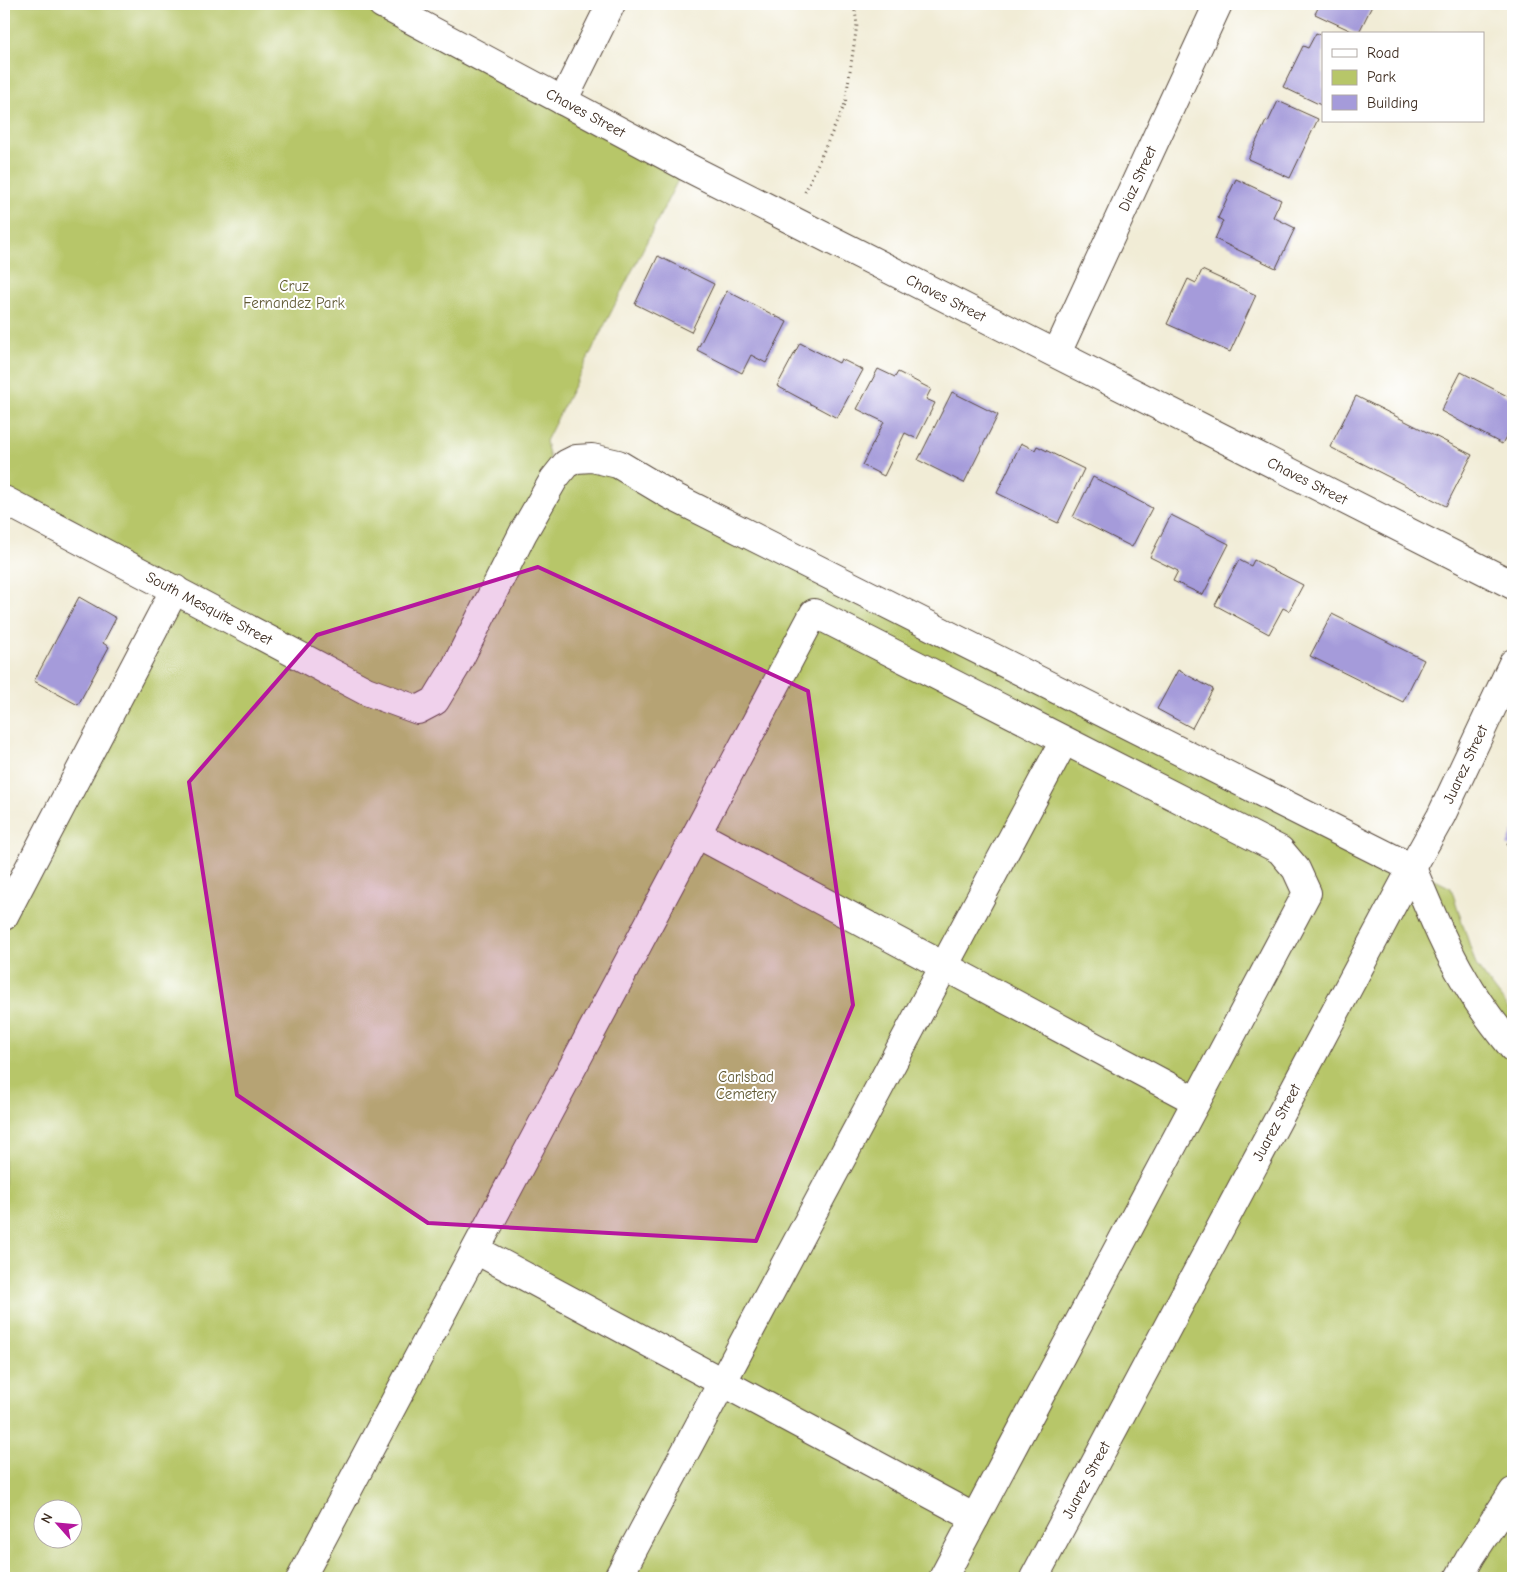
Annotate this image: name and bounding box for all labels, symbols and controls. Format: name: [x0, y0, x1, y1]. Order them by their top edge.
legend: [1322, 32, 1484, 122]
text: Road: [1367, 44, 1399, 62]
text: Park: [1367, 68, 1396, 86]
street label: Chaves Street: [543, 84, 629, 142]
text: Building: [1367, 94, 1418, 112]
street label: Diaz Street: [1115, 143, 1160, 214]
street label: Chaves Street: [903, 270, 990, 326]
park label: Cruz Fernandez Park: [243, 277, 345, 312]
street label: Chaves Street: [1264, 453, 1351, 509]
street label: South Mesquite Street: [143, 568, 276, 649]
street label: Juarez Street: [1439, 722, 1492, 806]
park label: Carlsbad Cemetery: [716, 1068, 777, 1103]
street label: Juarez Street: [1249, 1080, 1305, 1164]
street label: Juarez Street: [1058, 1438, 1114, 1522]
north arrow: [32, 1500, 82, 1550]
text: N: [37, 1510, 57, 1526]

